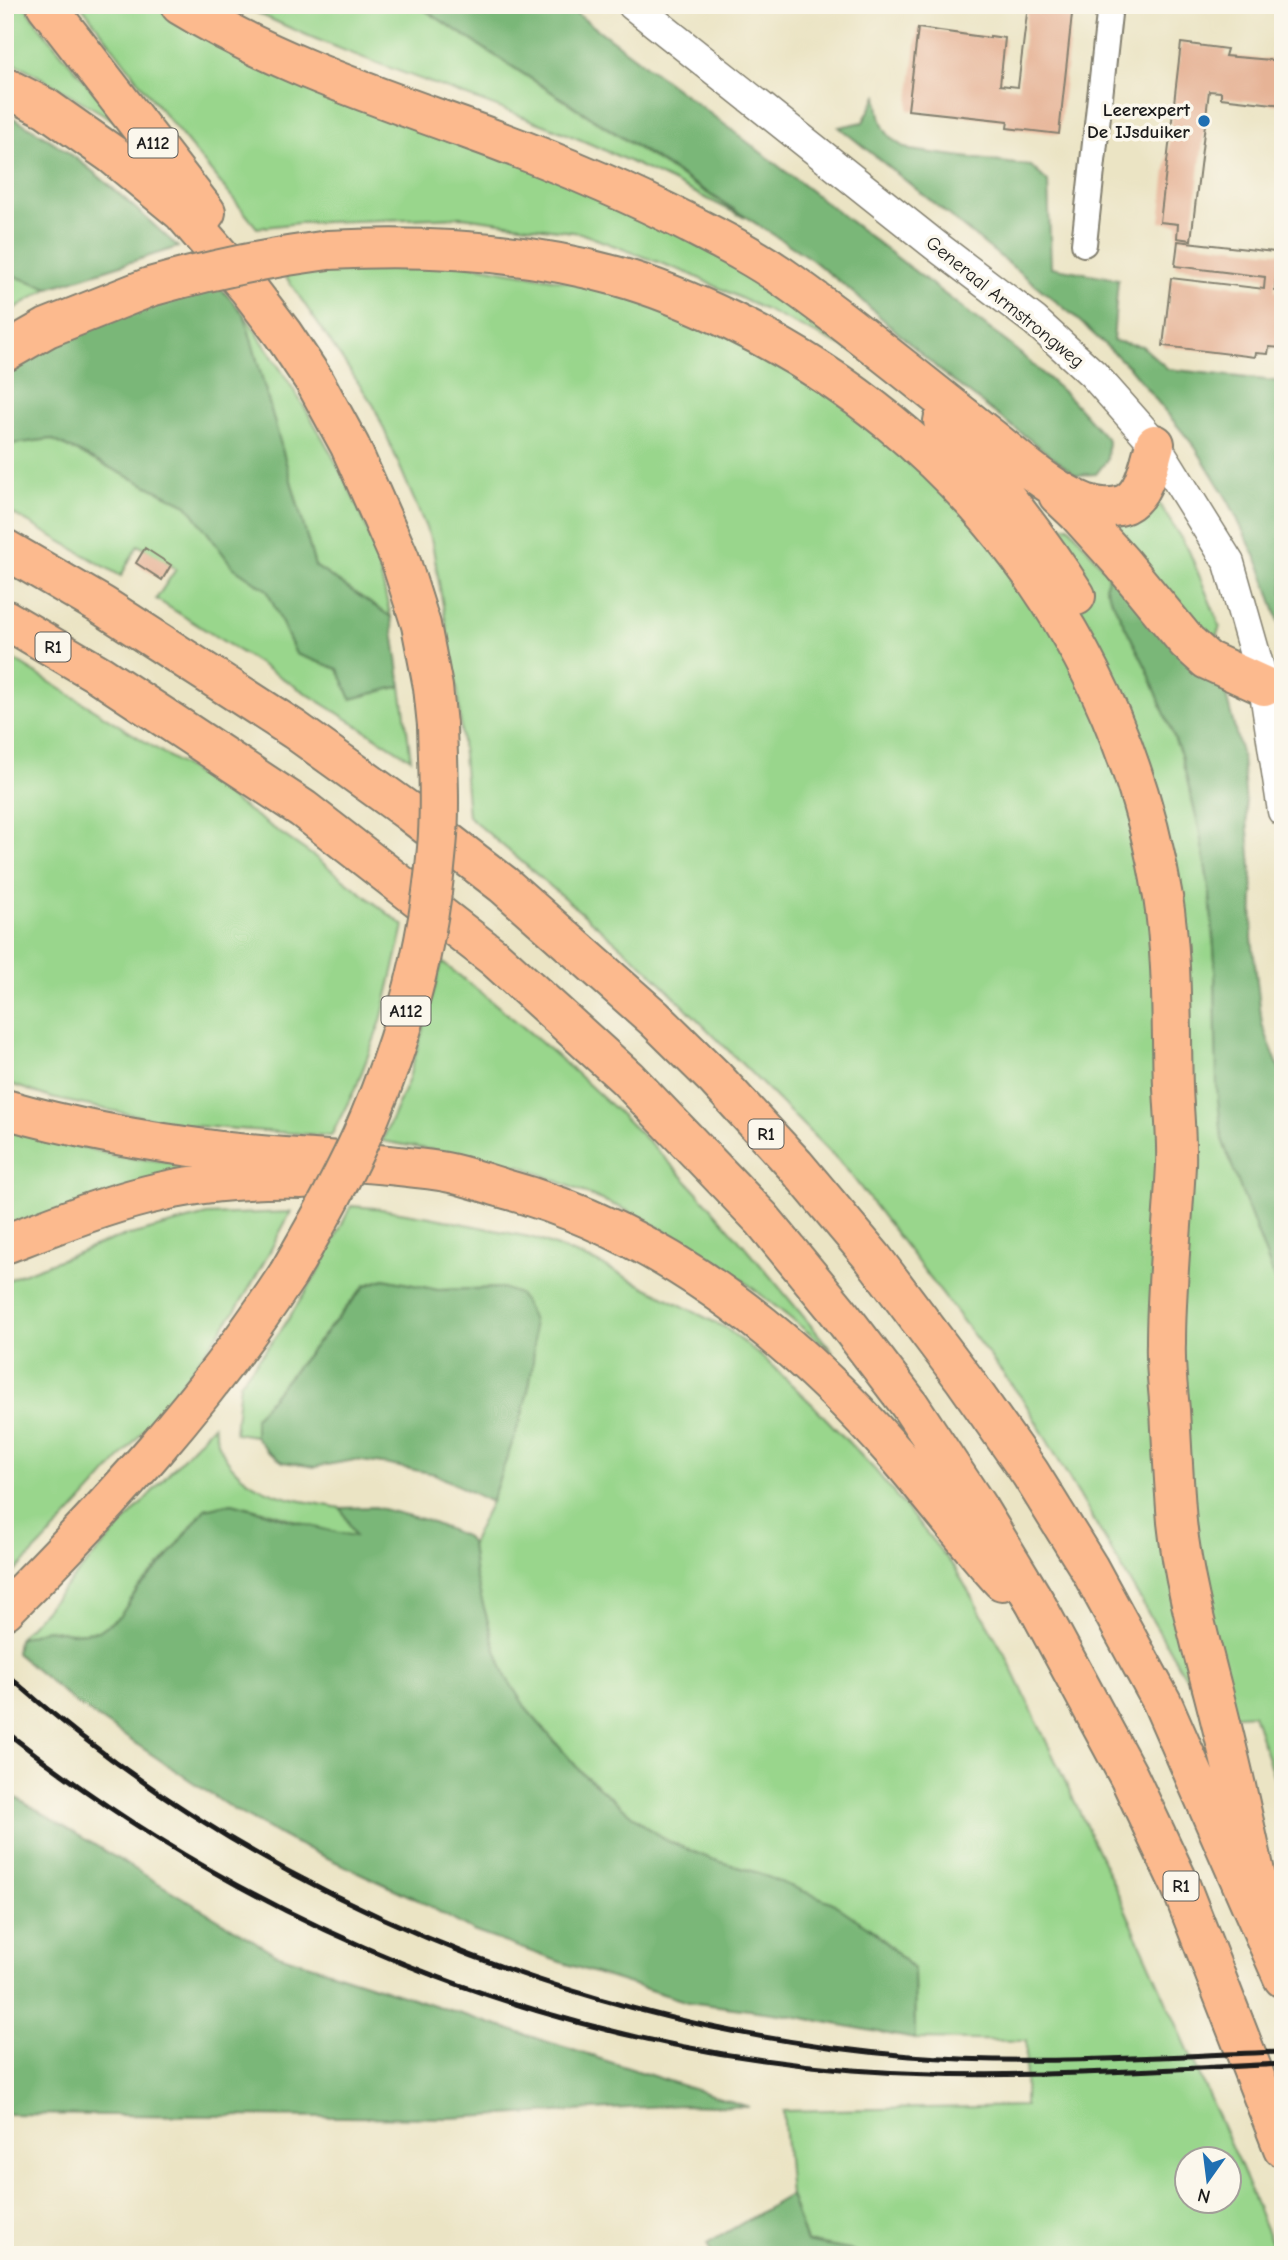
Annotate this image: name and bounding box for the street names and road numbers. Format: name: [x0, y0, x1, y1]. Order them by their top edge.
road number: A112: [128, 128, 178, 158]
street label: Generaal Armstrongweg: [922, 232, 1088, 372]
road number: R1: [36, 632, 70, 662]
road number: A112: [382, 996, 430, 1026]
road number: R1: [748, 1120, 784, 1148]
road number: R1: [1164, 1872, 1198, 1900]

